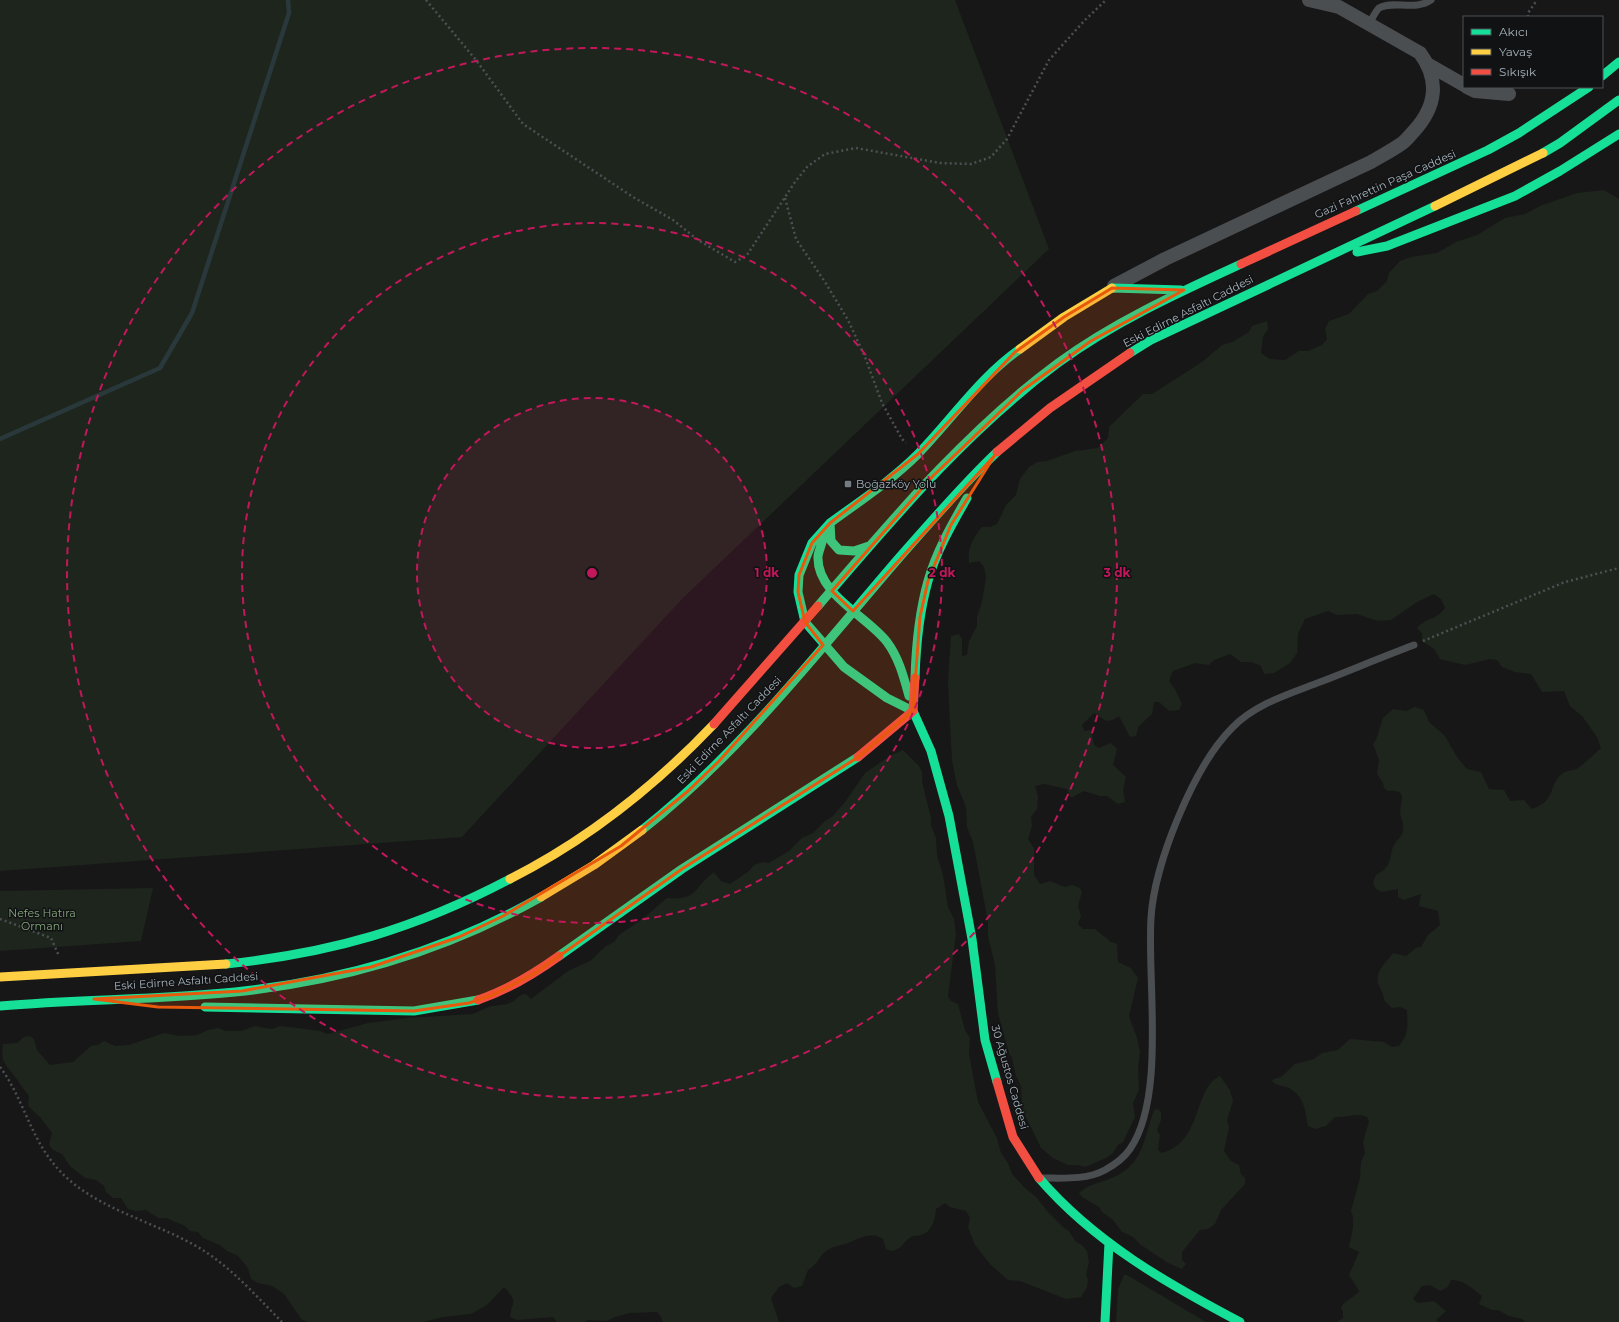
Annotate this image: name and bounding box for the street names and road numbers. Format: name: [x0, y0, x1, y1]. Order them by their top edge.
street label: Gazi Fahrettin Paşa Caddesi: [1312, 146, 1458, 222]
street label: Eski Edirne Asfaltı Caddesi: [1120, 272, 1256, 350]
street label: Eski Edirne Asfaltı Caddesi: [674, 673, 784, 787]
street label: Eski Edirne Asfaltı Caddesi: [113, 969, 259, 993]
street label: 30 Ağustos Caddesi: [988, 1023, 1032, 1131]

